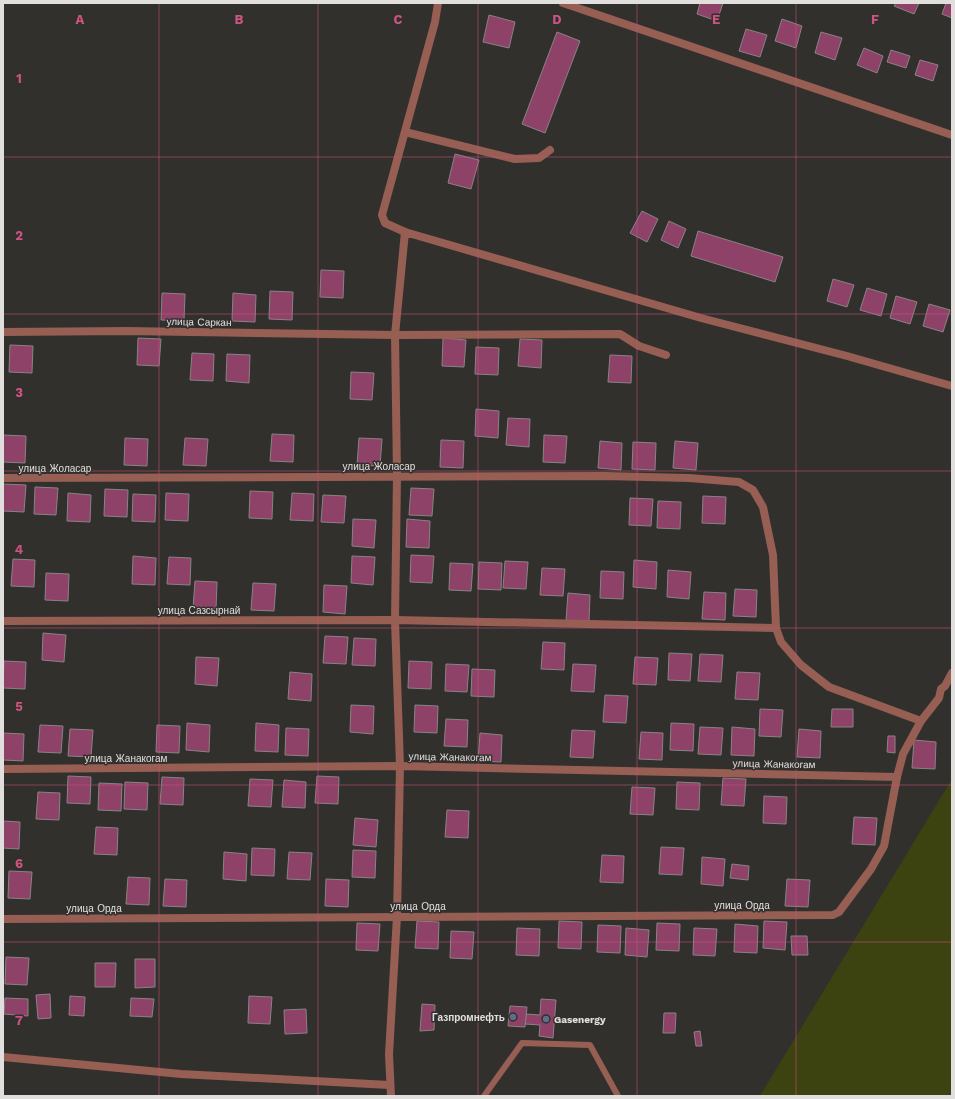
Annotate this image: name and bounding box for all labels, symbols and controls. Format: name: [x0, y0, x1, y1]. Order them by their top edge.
text: A: [76, 12, 85, 27]
text: B: [235, 12, 244, 27]
text: C: [394, 12, 403, 27]
text: D: [552, 12, 562, 27]
text: E: [712, 12, 720, 27]
text: F: [871, 12, 879, 27]
text: 1: [16, 71, 22, 86]
text: 2: [15, 228, 23, 243]
street label: улица Саркан: [166, 316, 232, 328]
text: 3: [15, 385, 23, 400]
street label: улица Жоласар: [343, 461, 416, 472]
street label: улица Жоласар: [19, 463, 92, 474]
text: 4: [15, 542, 24, 557]
street label: улица Сазсырнай: [158, 605, 240, 616]
text: 5: [15, 699, 23, 714]
street label: улица Жанакогам: [409, 751, 492, 763]
street label: улица Жанакогам: [85, 753, 168, 764]
street label: улица Жанакогам: [733, 758, 816, 770]
text: 6: [15, 856, 23, 871]
street label: улица Орда: [714, 900, 770, 911]
street label: улица Орда: [390, 901, 446, 912]
street label: улица Орда: [66, 903, 122, 914]
place label: Газпромнефть: [432, 1012, 505, 1023]
marker: Газпромнефть: [508, 1012, 518, 1022]
text: 7: [15, 1013, 23, 1028]
marker: Gasenergy: [541, 1014, 551, 1024]
place label: Gasenergy: [554, 1014, 606, 1025]

